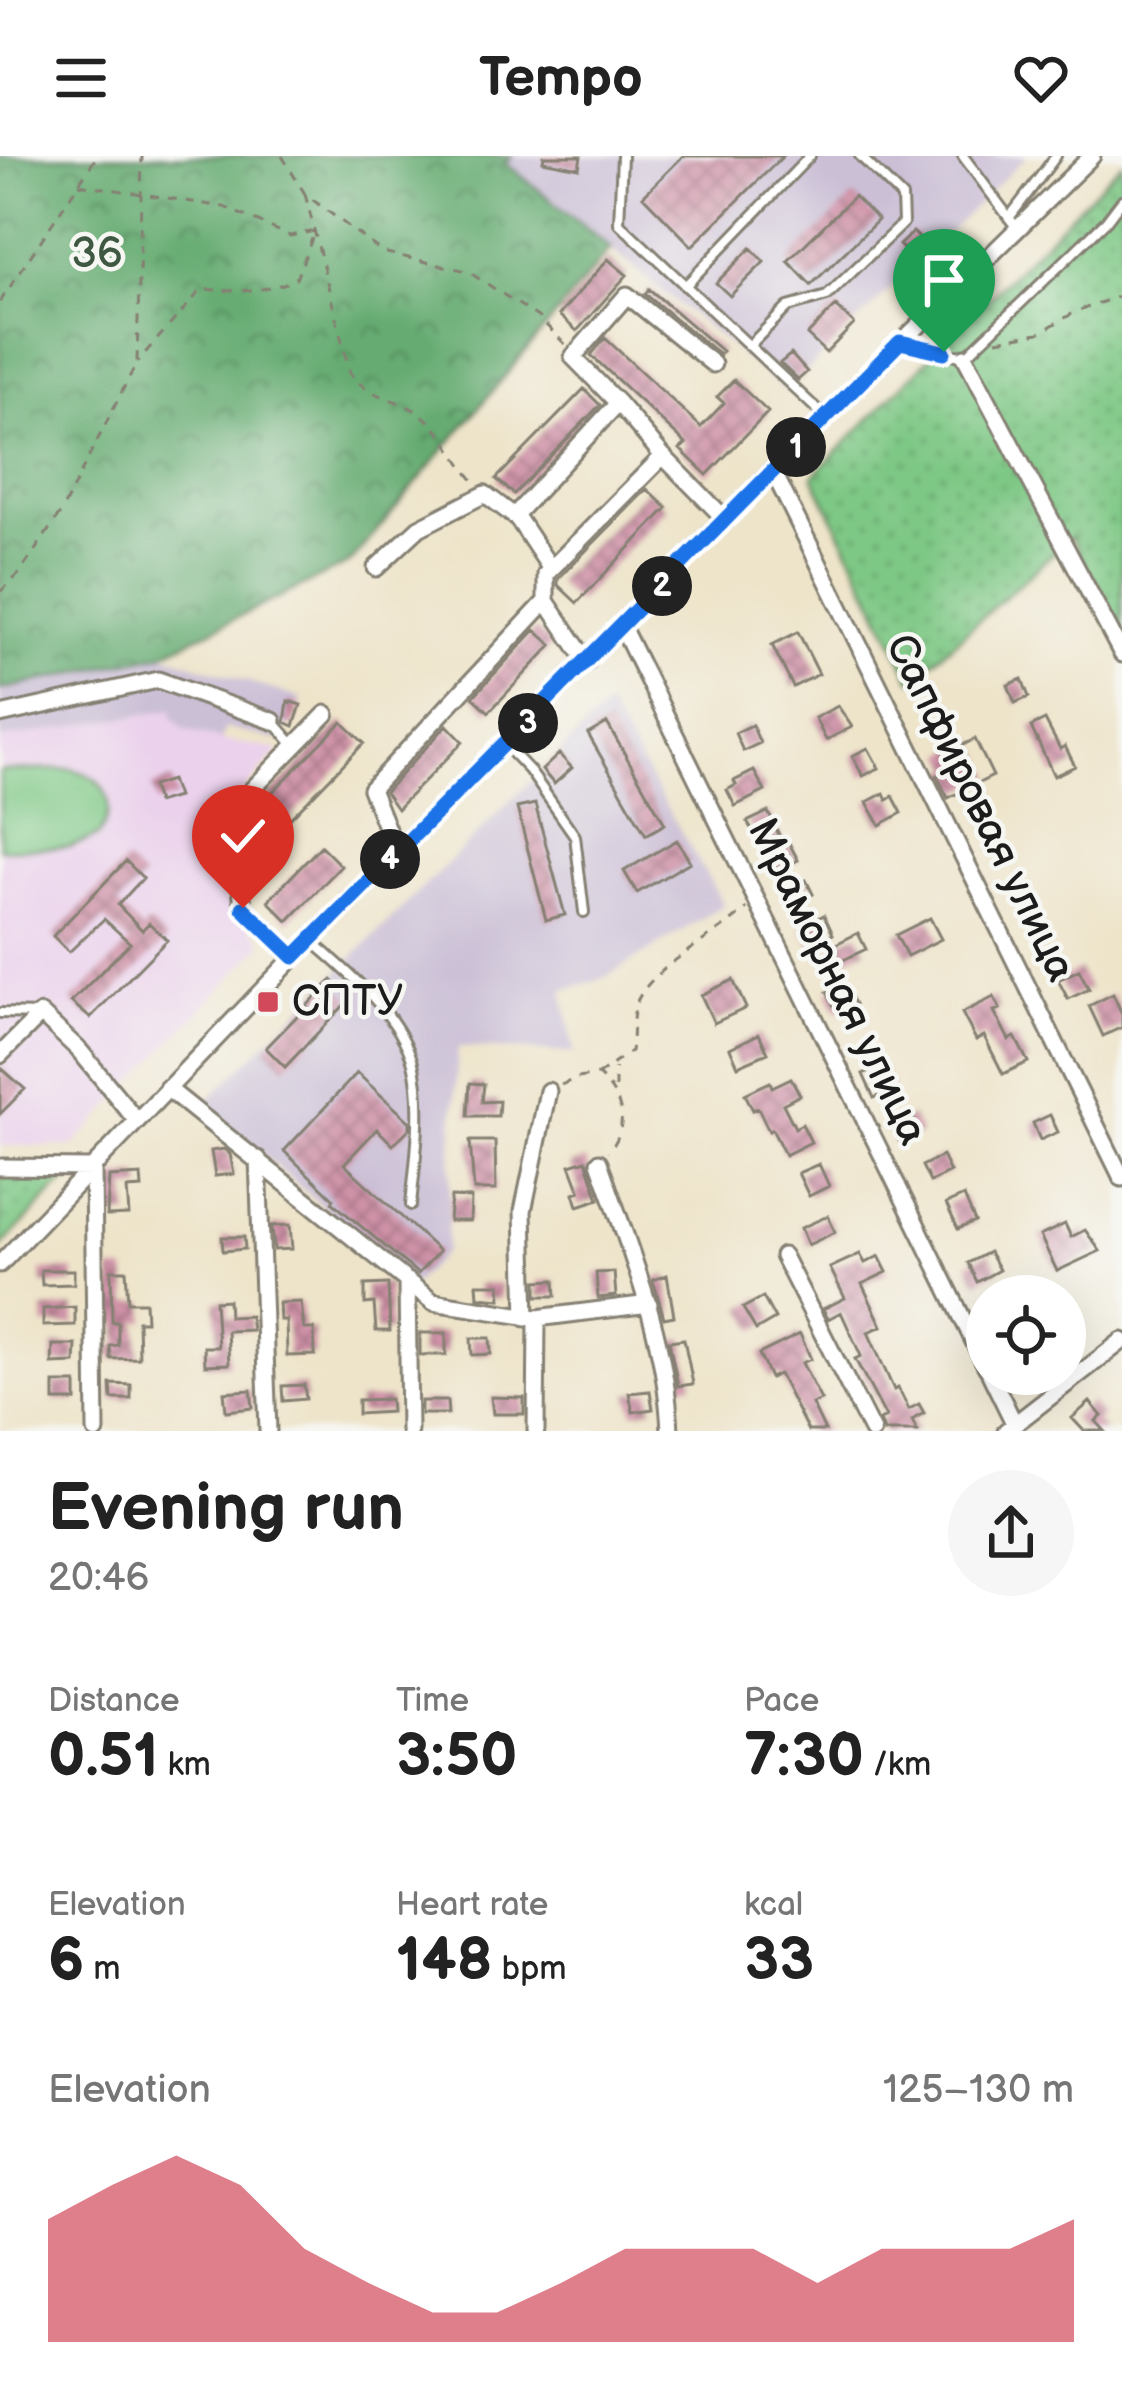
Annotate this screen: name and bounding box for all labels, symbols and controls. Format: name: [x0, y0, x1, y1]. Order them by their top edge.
icon: menu: [48, 45, 114, 111]
icon: heart: [1008, 45, 1074, 111]
text: Tempo: [479, 46, 643, 111]
park label: 36: [71, 229, 123, 280]
pin: [893, 229, 995, 352]
icon: arrive: [911, 247, 977, 313]
pin: 1: [766, 417, 826, 477]
text: 1: [789, 427, 803, 467]
pin: 2: [632, 556, 692, 616]
text: 2: [652, 566, 672, 606]
street label: Сапфировая улица: [874, 626, 1086, 990]
pin: 3: [498, 693, 558, 753]
text: 3: [518, 703, 538, 743]
pin: [192, 785, 294, 908]
icon: check: [210, 803, 276, 869]
street label: Мраморная улица: [736, 811, 938, 1153]
pin: 4: [360, 829, 420, 889]
text: 4: [380, 839, 400, 879]
place label: СПТУ: [292, 977, 404, 1028]
marker: СПТУ: [255, 989, 281, 1015]
map controls: [966, 1275, 1086, 1395]
button: locate: [966, 1275, 1086, 1395]
text: Evening run: [48, 1470, 404, 1549]
button: share: [948, 1470, 1074, 1596]
text: 20:46: [48, 1555, 149, 1602]
text: Distance: [48, 1681, 180, 1721]
text: Time: [396, 1681, 469, 1721]
text: Pace: [744, 1681, 819, 1721]
text: 0.51: [48, 1721, 158, 1793]
text: 3:50: [396, 1721, 517, 1793]
text: 7:30: [744, 1721, 864, 1793]
text: km: [158, 1745, 211, 1785]
text: /km: [864, 1745, 931, 1785]
text: Elevation: [48, 1885, 186, 1925]
text: Heart rate: [396, 1885, 548, 1925]
text: kcal: [744, 1885, 803, 1925]
text: 6: [48, 1925, 84, 1997]
text: 148: [396, 1925, 493, 1997]
text: 33: [744, 1925, 814, 1997]
text: m: [84, 1949, 121, 1989]
text: bpm: [493, 1949, 567, 1989]
text: Elevation: [48, 2067, 211, 2114]
text: 125–130 m: [883, 2067, 1074, 2114]

